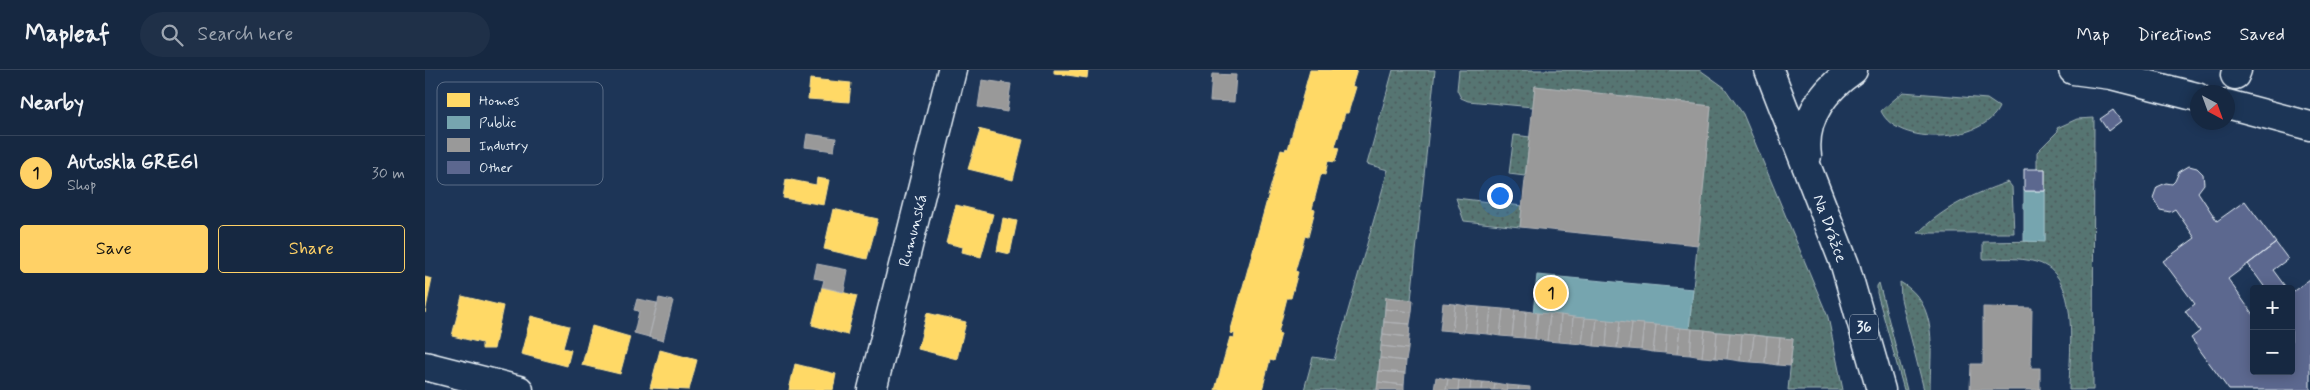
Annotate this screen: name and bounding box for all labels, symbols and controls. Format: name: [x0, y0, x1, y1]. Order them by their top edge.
search box: [140, 12, 490, 57]
text: Mapleaf: [25, 19, 110, 50]
icon: search: [158, 21, 186, 49]
text: Search here: [198, 22, 293, 47]
text: Map: [2077, 23, 2110, 47]
text: Directions: [2138, 23, 2212, 47]
text: Saved: [2240, 23, 2285, 47]
legend: [437, 82, 603, 185]
north arrow: [2190, 85, 2235, 130]
text: Nearby: [20, 89, 84, 117]
text: Homes: [479, 92, 520, 110]
text: Public: [479, 114, 516, 132]
text: Industry: [479, 137, 528, 155]
text: Autoskla GREGI: [67, 150, 198, 175]
text: Other: [479, 159, 513, 177]
text: 1: [32, 163, 40, 184]
text: 30 m: [372, 163, 405, 184]
text: Shop: [67, 175, 96, 196]
your location: [1487, 183, 1513, 209]
street label: Rumunská: [894, 192, 933, 269]
street label: Na Drážce: [1808, 192, 1852, 266]
button: Save: [20, 225, 208, 273]
button: Share: [218, 225, 405, 273]
pin: 1: [1535, 274, 1567, 312]
map controls: [2250, 285, 2295, 375]
button: +: [2250, 285, 2295, 330]
road number: 36: [1850, 314, 1878, 340]
button: −: [2250, 330, 2295, 375]

